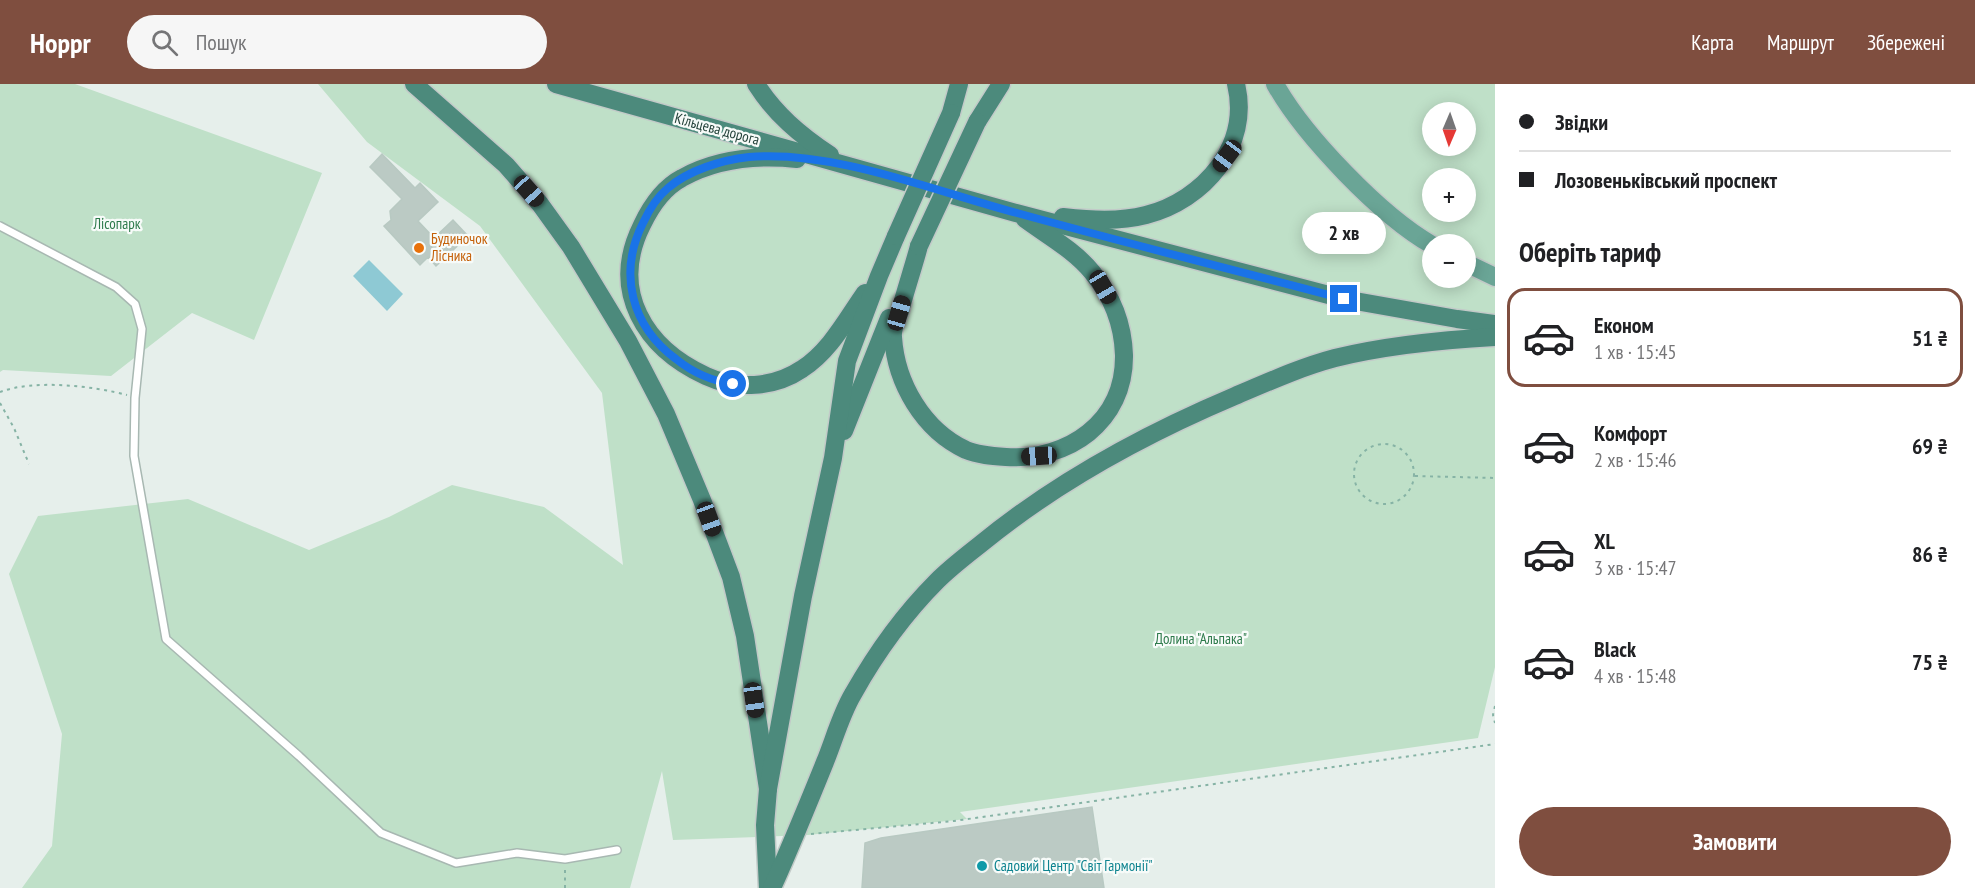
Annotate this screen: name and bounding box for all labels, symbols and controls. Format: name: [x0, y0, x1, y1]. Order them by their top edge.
search box: [127, 15, 547, 69]
text: Hoppr: [30, 24, 91, 61]
icon: search: [148, 26, 181, 59]
text: Пошук: [196, 28, 247, 56]
text: Карта: [1691, 29, 1734, 56]
text: Маршрут: [1767, 29, 1834, 56]
text: Збережені: [1867, 29, 1945, 56]
north arrow: [1422, 102, 1476, 156]
map controls: [1422, 102, 1476, 288]
street label: Кільцева дорога: [673, 108, 762, 149]
text: Звідки: [1555, 108, 1608, 136]
car: [1209, 136, 1245, 176]
text: Лозовеньківський проспект: [1555, 166, 1777, 194]
button: +: [1422, 168, 1476, 222]
car: [510, 172, 548, 210]
callout: 2 хв: [1302, 212, 1386, 254]
park label: Лісопарк: [92, 214, 141, 233]
text: 2 хв: [1329, 220, 1359, 246]
place label: Будиночок Лісника: [430, 229, 488, 265]
button: −: [1422, 234, 1476, 288]
text: Оберіть тариф: [1519, 235, 1661, 269]
marker: Будиночок Лісника: [412, 241, 426, 255]
car: [1086, 267, 1120, 307]
route end: [1330, 285, 1357, 312]
car: [885, 293, 913, 333]
icon: car: [1522, 311, 1576, 365]
text: Економ: [1594, 311, 1654, 339]
text: 51 ₴: [1912, 324, 1948, 352]
text: 1 хв · 15:45: [1594, 339, 1676, 365]
route start: [719, 370, 746, 397]
icon: car: [1522, 419, 1576, 473]
text: Комфорт: [1594, 419, 1667, 447]
text: 69 ₴: [1912, 432, 1948, 460]
car: [1021, 446, 1057, 466]
text: 2 хв · 15:46: [1594, 447, 1676, 473]
car: [694, 499, 724, 539]
icon: car: [1522, 527, 1576, 581]
text: XL: [1594, 527, 1615, 555]
text: 86 ₴: [1912, 540, 1948, 568]
text: 3 хв · 15:47: [1594, 555, 1676, 581]
park label: Долина "Альпака": [1155, 629, 1247, 648]
icon: car: [1522, 635, 1576, 689]
text: Black: [1594, 635, 1636, 663]
text: 75 ₴: [1912, 648, 1948, 676]
text: 4 хв · 15:48: [1594, 663, 1676, 689]
car: [743, 681, 765, 719]
button: Замовити: [1519, 807, 1951, 876]
place label: Садовий Центр "Світ Гармонії": [994, 856, 1153, 875]
marker: Садовий Центр "Світ Гармонії": [975, 859, 989, 873]

